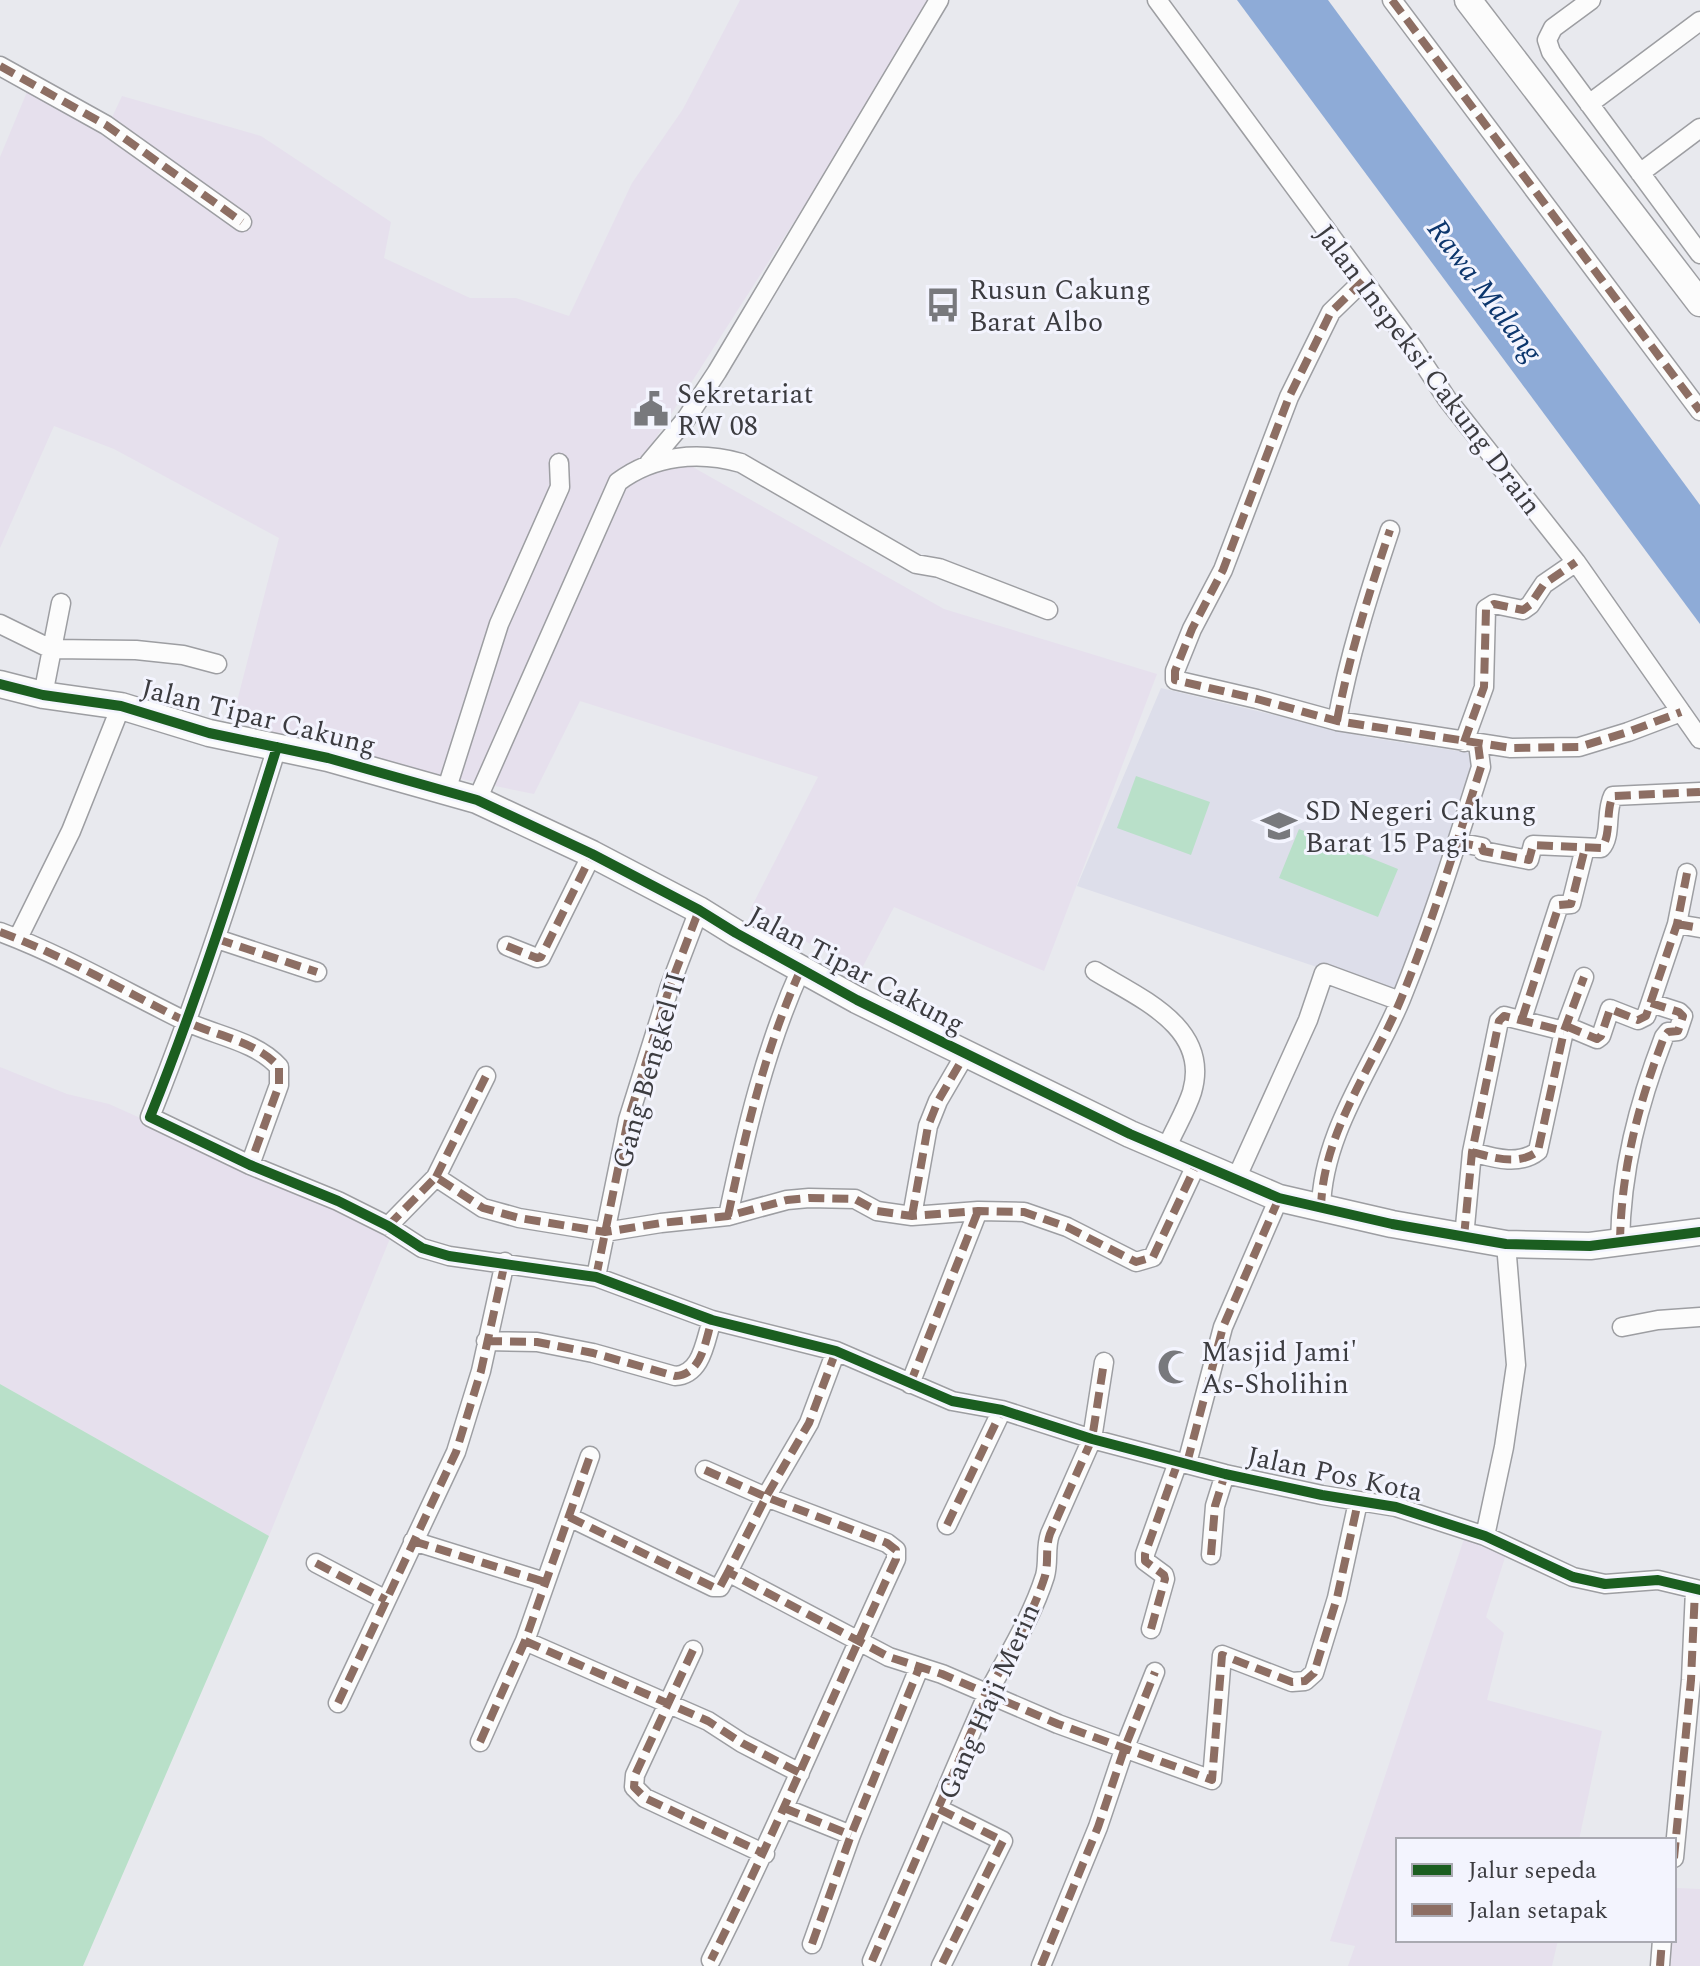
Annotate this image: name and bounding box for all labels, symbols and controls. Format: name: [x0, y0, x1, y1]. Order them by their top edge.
water label: Rawa Malang: [1415, 209, 1554, 373]
street label: Jalan Inspeksi Cakung Drain: [1304, 215, 1552, 525]
place label: Rusun Cakung Barat Albo: [969, 269, 1151, 344]
bus stop icon: Rusun Cakung Barat Albo: [924, 286, 962, 324]
place label: Sekretariat RW 08: [677, 373, 813, 448]
public building icon: Sekretariat RW 08: [632, 390, 670, 428]
street label: Jalan Tipar Cakung: [137, 667, 381, 767]
place label: SD Negeri Cakung Barat 15 Pagi: [1305, 790, 1536, 865]
school or university icon: SD Negeri Cakung Barat 15 Pagi: [1260, 807, 1298, 845]
street label: Jalan Tipar Cakung: [740, 895, 973, 1046]
street label: Gang Bengkel II: [601, 967, 698, 1174]
place label: Masjid Jami' As-Sholihin: [1201, 1331, 1357, 1406]
mosque icon: Masjid Jami' As-Sholihin: [1156, 1348, 1194, 1386]
street label: Jalan Pos Kota: [1243, 1435, 1427, 1514]
street label: Gang Haji Merin: [927, 1596, 1052, 1807]
legend: [1396, 1838, 1676, 1942]
text: Jalur sepeda: [1468, 1853, 1597, 1889]
text: Jalan setapak: [1468, 1893, 1608, 1929]

